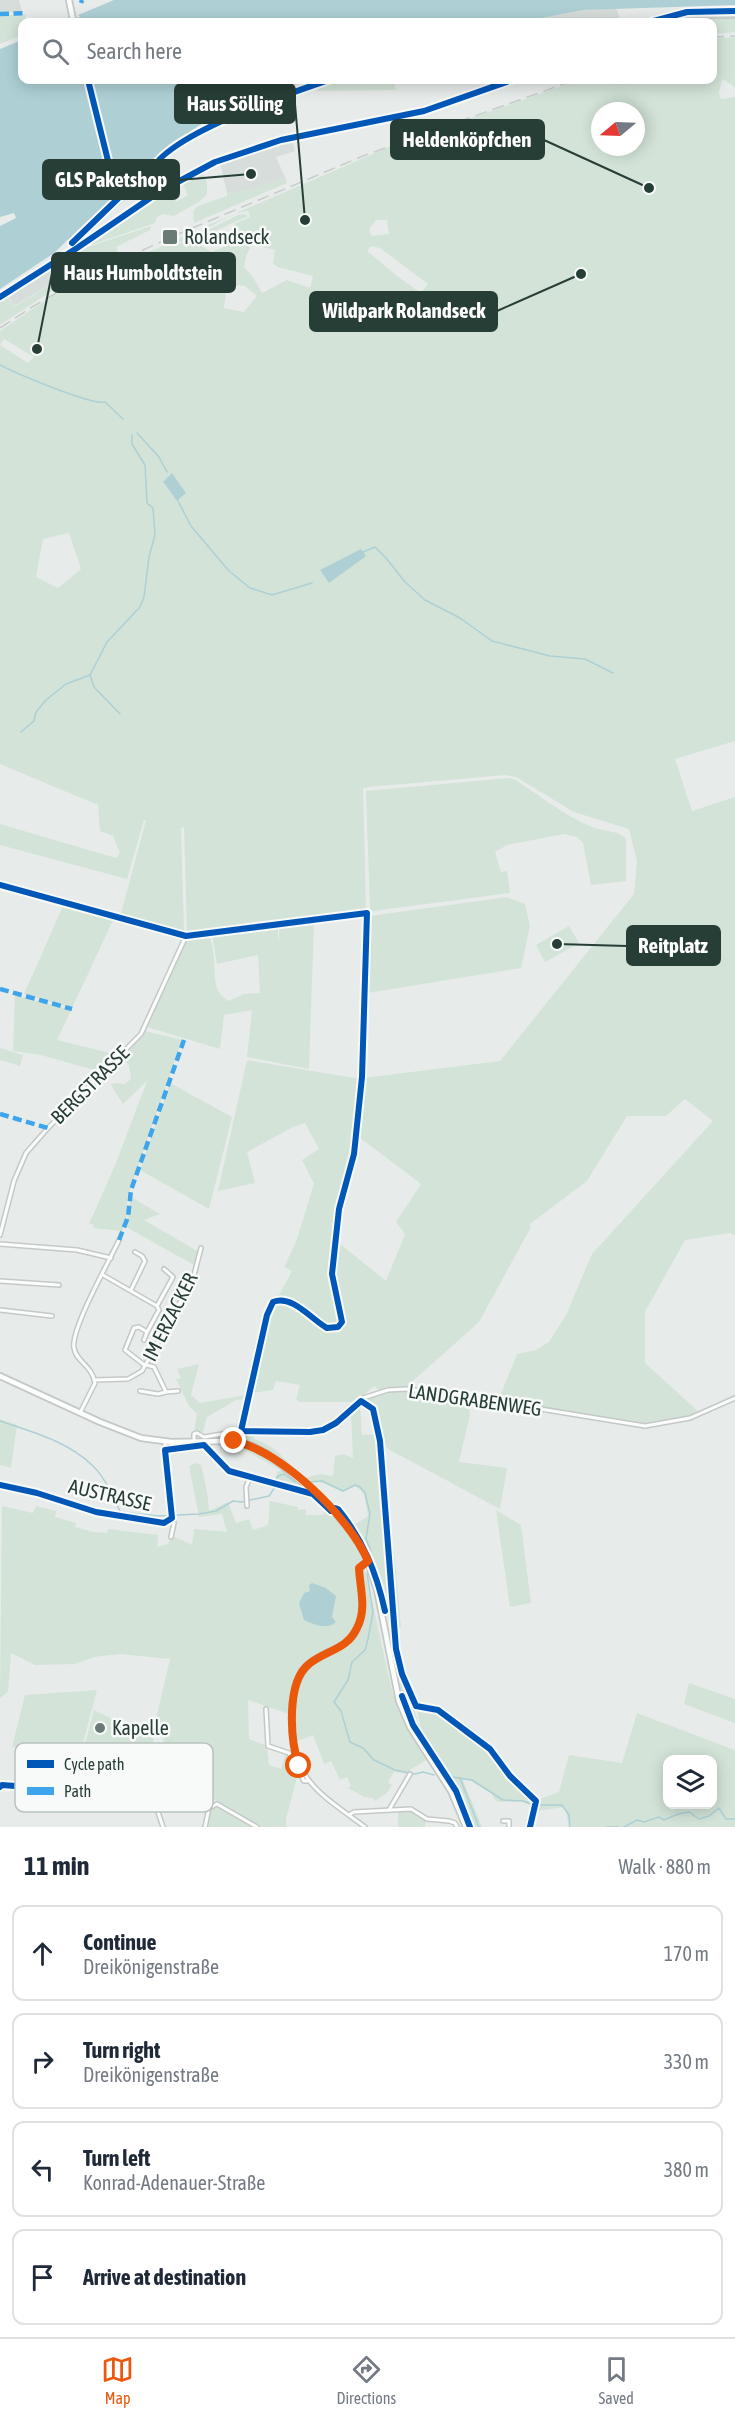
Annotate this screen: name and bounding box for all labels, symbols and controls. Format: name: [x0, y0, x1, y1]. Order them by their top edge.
search box: [18, 18, 717, 84]
icon: search: [39, 35, 72, 68]
text: Search here: [87, 38, 182, 64]
callout: Haus Sölling: [175, 84, 295, 123]
text: Haus Sölling: [187, 91, 284, 115]
north arrow: [591, 102, 645, 156]
callout: Heldenköpfchen: [391, 120, 544, 159]
text: Heldenköpfchen: [403, 127, 531, 151]
callout: GLS Paketshop: [43, 160, 179, 199]
text: GLS Paketshop: [55, 167, 167, 191]
place label: Rolandseck: [184, 225, 270, 248]
marker: Rolandseck: [161, 228, 179, 246]
callout: Haus Humboldtstein: [52, 253, 235, 292]
text: Haus Humboldtstein: [64, 260, 222, 284]
callout: Wildpark Rolandseck: [310, 292, 497, 331]
text: Wildpark Rolandseck: [321, 298, 486, 322]
callout: Reitplatz: [627, 926, 720, 965]
text: Reitplatz: [638, 933, 708, 957]
street label: BERGSTRASSE: [46, 1041, 134, 1128]
street label: IM ERZACKER: [138, 1269, 202, 1365]
street label: LANDGRABENWEG: [407, 1379, 543, 1420]
route end: [220, 1427, 246, 1453]
street label: AUSTRASSE: [67, 1474, 154, 1515]
place label: Kapelle: [112, 1716, 169, 1739]
marker: Kapelle: [93, 1721, 107, 1735]
legend: [15, 1743, 213, 1812]
route start: [285, 1752, 311, 1778]
text: Cycle path: [64, 1755, 124, 1774]
map controls: [663, 1755, 717, 1809]
button: layers: [663, 1755, 717, 1809]
text: Path: [64, 1782, 91, 1800]
text: 11 min: [24, 1851, 89, 1881]
text: Walk · 880 m: [619, 1855, 711, 1878]
text: Continue: [83, 1929, 157, 1955]
icon: ahead: [26, 1937, 59, 1970]
text: 170 m: [664, 1942, 709, 1965]
text: Dreikönigenstraße: [83, 1955, 219, 1978]
text: Turn right: [83, 2037, 160, 2063]
icon: right: [26, 2045, 59, 2078]
text: 330 m: [664, 2050, 709, 2073]
text: Dreikönigenstraße: [83, 2063, 219, 2086]
text: Turn left: [83, 2145, 150, 2171]
icon: left: [26, 2153, 59, 2186]
text: 380 m: [664, 2158, 709, 2181]
text: Konrad-Adenauer-Straße: [83, 2171, 265, 2194]
icon: arrive: [26, 2261, 59, 2294]
text: Arrive at destination: [83, 2264, 246, 2290]
tab: Map: [101, 2353, 134, 2407]
tab: Directions: [336, 2353, 396, 2407]
tab: Saved: [598, 2353, 634, 2407]

